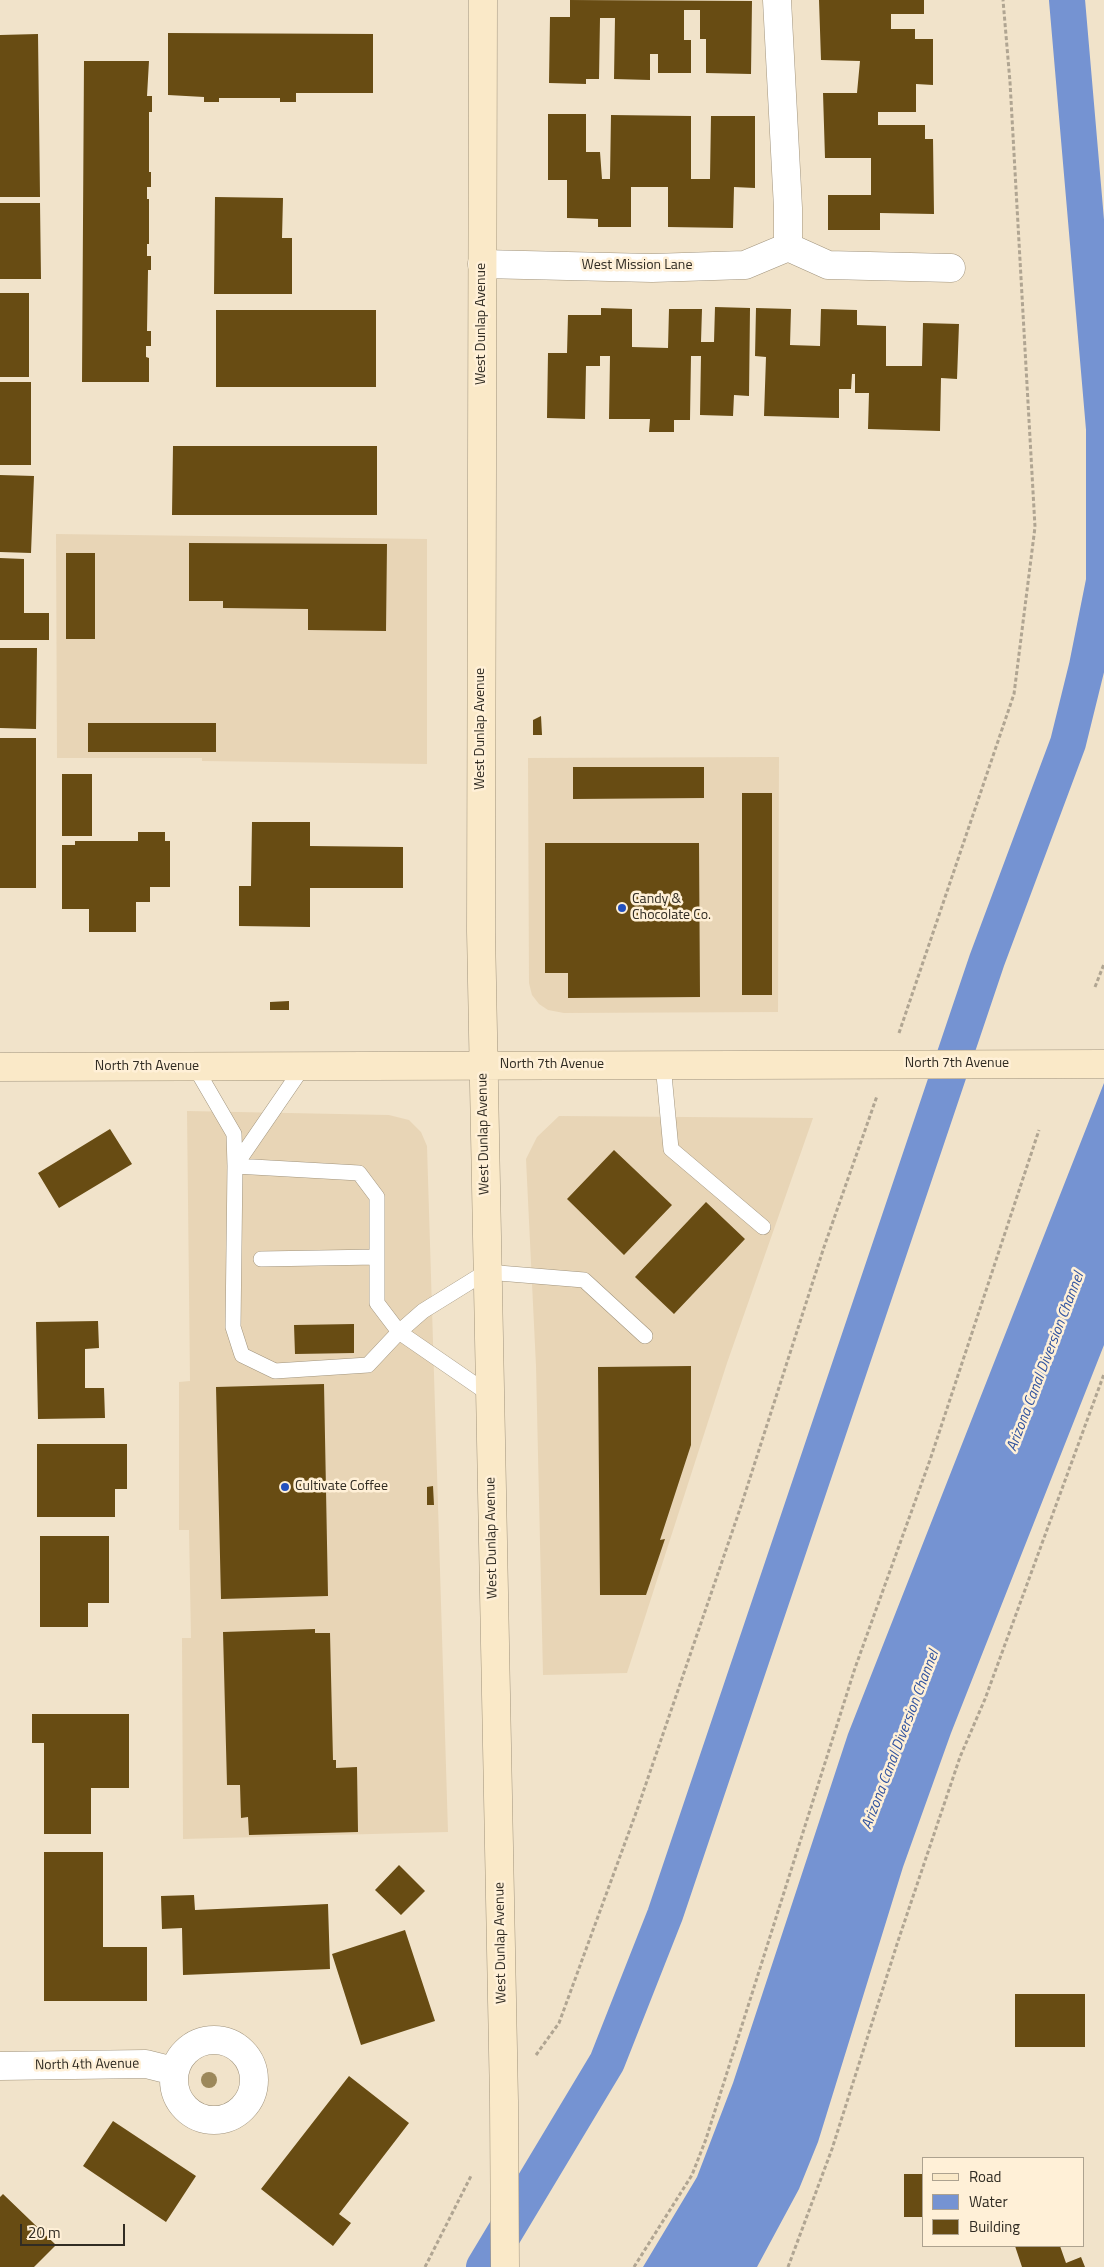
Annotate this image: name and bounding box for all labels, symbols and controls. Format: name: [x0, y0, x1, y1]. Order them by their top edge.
street label: West Mission Lane: [582, 258, 692, 274]
street label: West Dunlap Avenue: [474, 263, 490, 385]
street label: West Dunlap Avenue: [473, 668, 489, 790]
place label: Candy & Chocolate Co.: [632, 892, 711, 924]
marker: Candy & Chocolate Co.: [616, 902, 628, 914]
street label: North 7th Avenue: [905, 1056, 1009, 1072]
street label: North 7th Avenue: [500, 1057, 604, 1073]
street label: North 7th Avenue: [95, 1059, 199, 1075]
street label: West Dunlap Avenue: [475, 1073, 493, 1195]
water label: Arizona Canal Diversion Channel: [1004, 1270, 1088, 1454]
street label: West Dunlap Avenue: [483, 1477, 501, 1599]
place label: Cultivate Coffee: [295, 1479, 388, 1495]
marker: Cultivate Coffee: [279, 1481, 291, 1493]
water label: Arizona Canal Diversion Channel: [859, 1648, 943, 1832]
street label: West Dunlap Avenue: [492, 1882, 510, 2004]
street label: North 4th Avenue: [35, 2056, 139, 2074]
legend: [922, 2157, 1084, 2247]
text: Road: [969, 2165, 1001, 2188]
text: Water: [969, 2190, 1008, 2213]
scale bar: [22, 2214, 128, 2246]
text: Building: [969, 2215, 1020, 2238]
text: 20 m: [28, 2221, 61, 2244]

